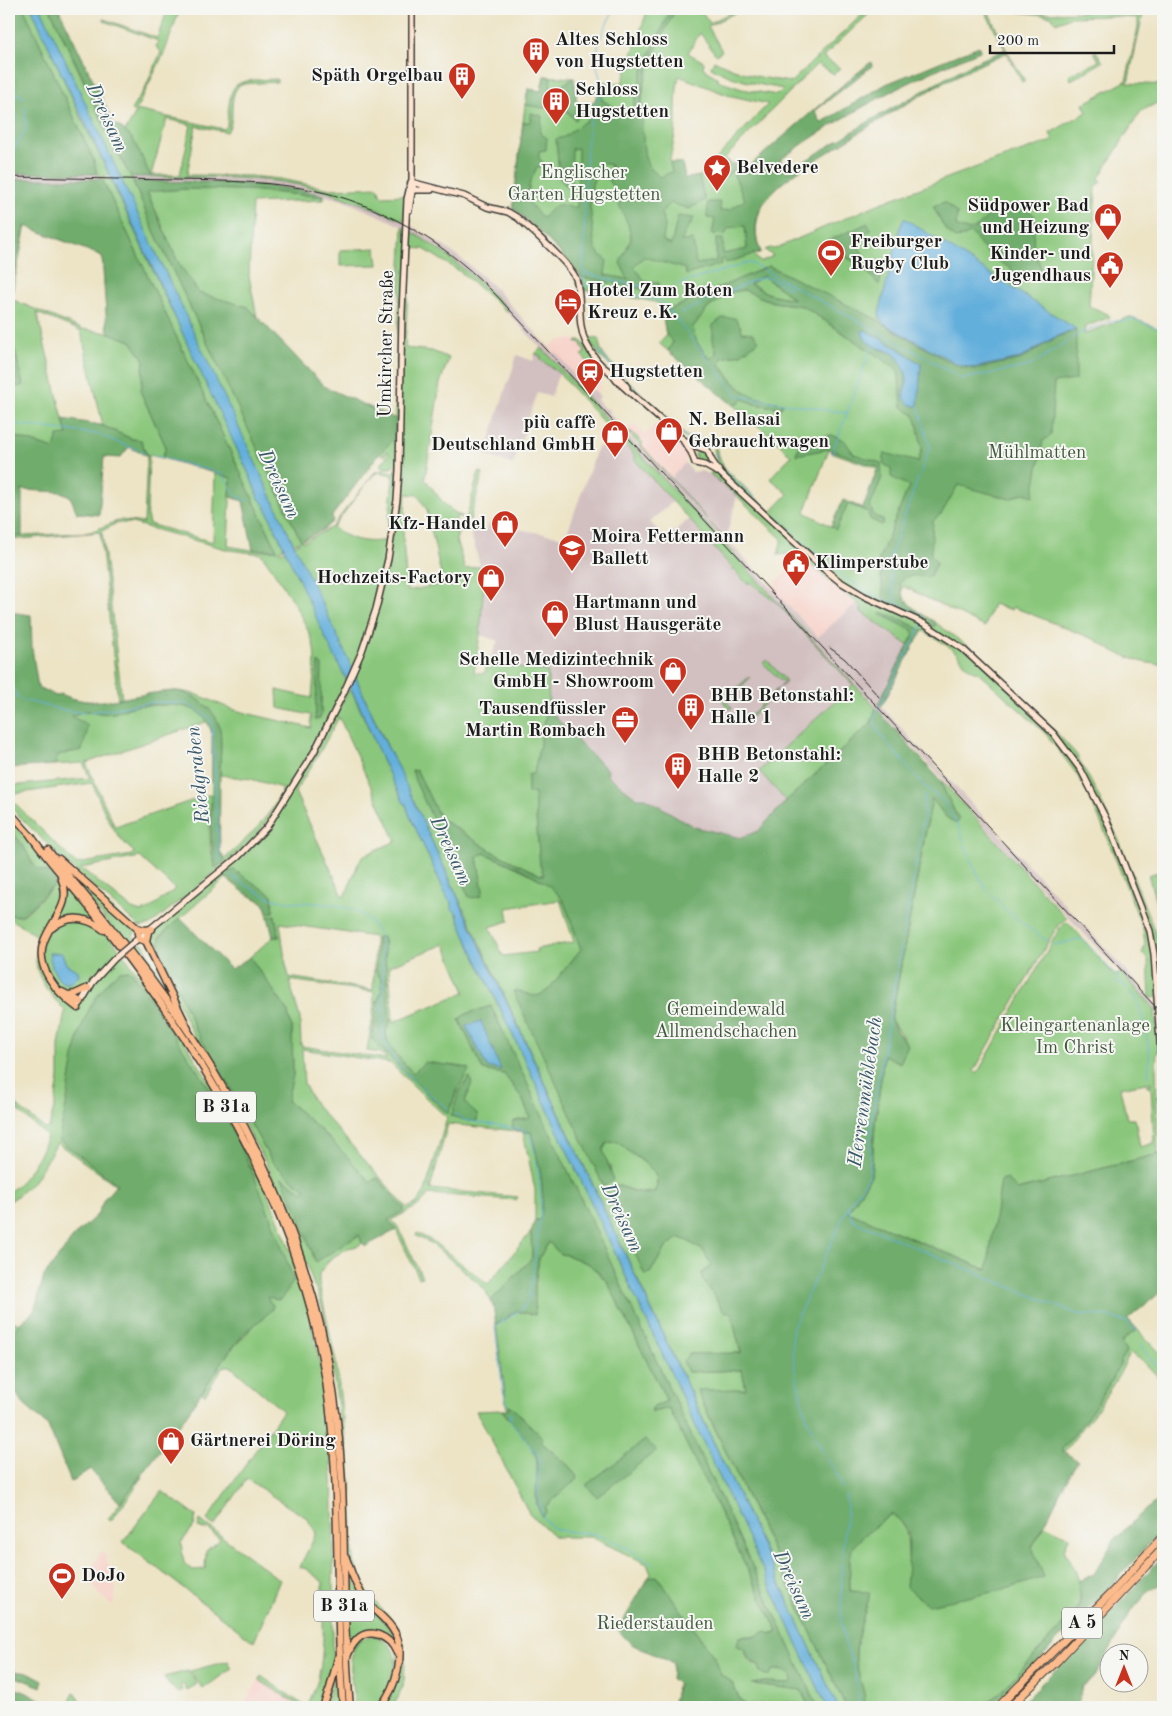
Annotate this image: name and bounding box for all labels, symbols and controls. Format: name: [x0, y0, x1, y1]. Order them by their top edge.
scale bar: [990, 22, 1113, 54]
place label: Altes Schloss von Hugstetten: [555, 31, 684, 72]
text: 200 m: [997, 34, 1039, 49]
building icon: Altes Schloss von Hugstetten: [521, 36, 551, 75]
building icon: Späth Orgelbau: [447, 61, 477, 100]
place label: Späth Orgelbau: [311, 67, 443, 86]
water label: Dreisam: [81, 79, 131, 156]
place label: Schloss Hugstetten: [575, 81, 669, 122]
building icon: Schloss Hugstetten: [541, 86, 571, 125]
place icon: Belvedere: [702, 153, 732, 192]
place label: Belvedere: [736, 159, 819, 178]
park label: Englischer Garten Hugstetten: [507, 164, 661, 205]
place label: Südpower Bad und Heizung: [967, 197, 1089, 238]
shop icon: Südpower Bad und Heizung: [1093, 202, 1123, 241]
place label: Freiburger Rugby Club: [850, 233, 949, 274]
sports icon: Freiburger Rugby Club: [816, 238, 846, 277]
place label: Kinder- und Jugendhaus: [989, 245, 1091, 286]
public building icon: Kinder- und Jugendhaus: [1095, 250, 1125, 289]
street label: Umkircher Straße: [376, 270, 398, 418]
place label: Hotel Zum Roten Kreuz e.K.: [587, 282, 733, 323]
hotel icon: Hotel Zum Roten Kreuz e.K.: [553, 287, 583, 326]
station icon: Hugstetten: [575, 357, 605, 396]
place label: Hugstetten: [609, 363, 703, 382]
place label: N. Bellasai Gebrauchtwagen: [688, 411, 829, 452]
place label: più caffè Deutschland GmbH: [431, 414, 596, 455]
shop icon: N. Bellasai Gebrauchtwagen: [654, 416, 684, 455]
shop icon: più caffè Deutschland GmbH: [600, 419, 630, 458]
park label: Mühlmatten: [988, 444, 1086, 463]
water label: Dreisam: [253, 445, 303, 522]
shop icon: Kfz-Handel: [490, 509, 520, 548]
place label: Kfz-Handel: [388, 515, 486, 534]
place label: Moira Fettermann Ballett: [591, 528, 744, 569]
school or university icon: Moira Fettermann Ballett: [557, 533, 587, 572]
public building icon: Klimperstube: [781, 548, 811, 587]
place label: Klimperstube: [815, 554, 928, 573]
shop icon: Hochzeits-Factory: [476, 563, 506, 602]
place label: Hochzeits-Factory: [316, 569, 472, 588]
place label: Hartmann und Blust Hausgeräte: [574, 594, 721, 635]
shop icon: Hartmann und Blust Hausgeräte: [540, 599, 570, 638]
place label: Schelle Medizintechnik GmbH - Showroom: [459, 651, 654, 692]
shop icon: Schelle Medizintechnik GmbH - Showroom: [658, 656, 688, 695]
place label: BHB Betonstahl: Halle 1: [710, 687, 854, 728]
building icon: BHB Betonstahl: Halle 1: [676, 692, 706, 731]
place label: Tausendfüssler Martin Rombach: [465, 700, 606, 741]
office icon: Tausendfüssler Martin Rombach: [610, 705, 640, 744]
water label: Riedgraben: [184, 725, 214, 826]
place label: BHB Betonstahl: Halle 2: [697, 746, 841, 787]
building icon: BHB Betonstahl: Halle 2: [663, 751, 693, 790]
water label: Dreisam: [425, 812, 475, 889]
park label: Gemeindewald Allmendschachen: [655, 1001, 797, 1042]
water label: Herrenmühlebach: [845, 1015, 886, 1170]
park label: Kleingartenanlage Im Christ: [1000, 1017, 1150, 1058]
road number: B 31a: [196, 1092, 256, 1122]
water label: Dreisam: [596, 1179, 646, 1256]
shop icon: Gärtnerei Döring: [156, 1426, 186, 1465]
place label: Gärtnerei Döring: [190, 1432, 336, 1451]
water label: Dreisam: [768, 1546, 818, 1623]
sports icon: DoJo: [47, 1561, 77, 1600]
place label: DoJo: [81, 1567, 125, 1586]
road number: B 31a: [314, 1590, 374, 1622]
road number: A 5: [1062, 1608, 1102, 1639]
park label: Riederstauden: [596, 1615, 714, 1634]
north arrow: [1100, 1644, 1150, 1694]
text: N: [1119, 1649, 1130, 1663]

